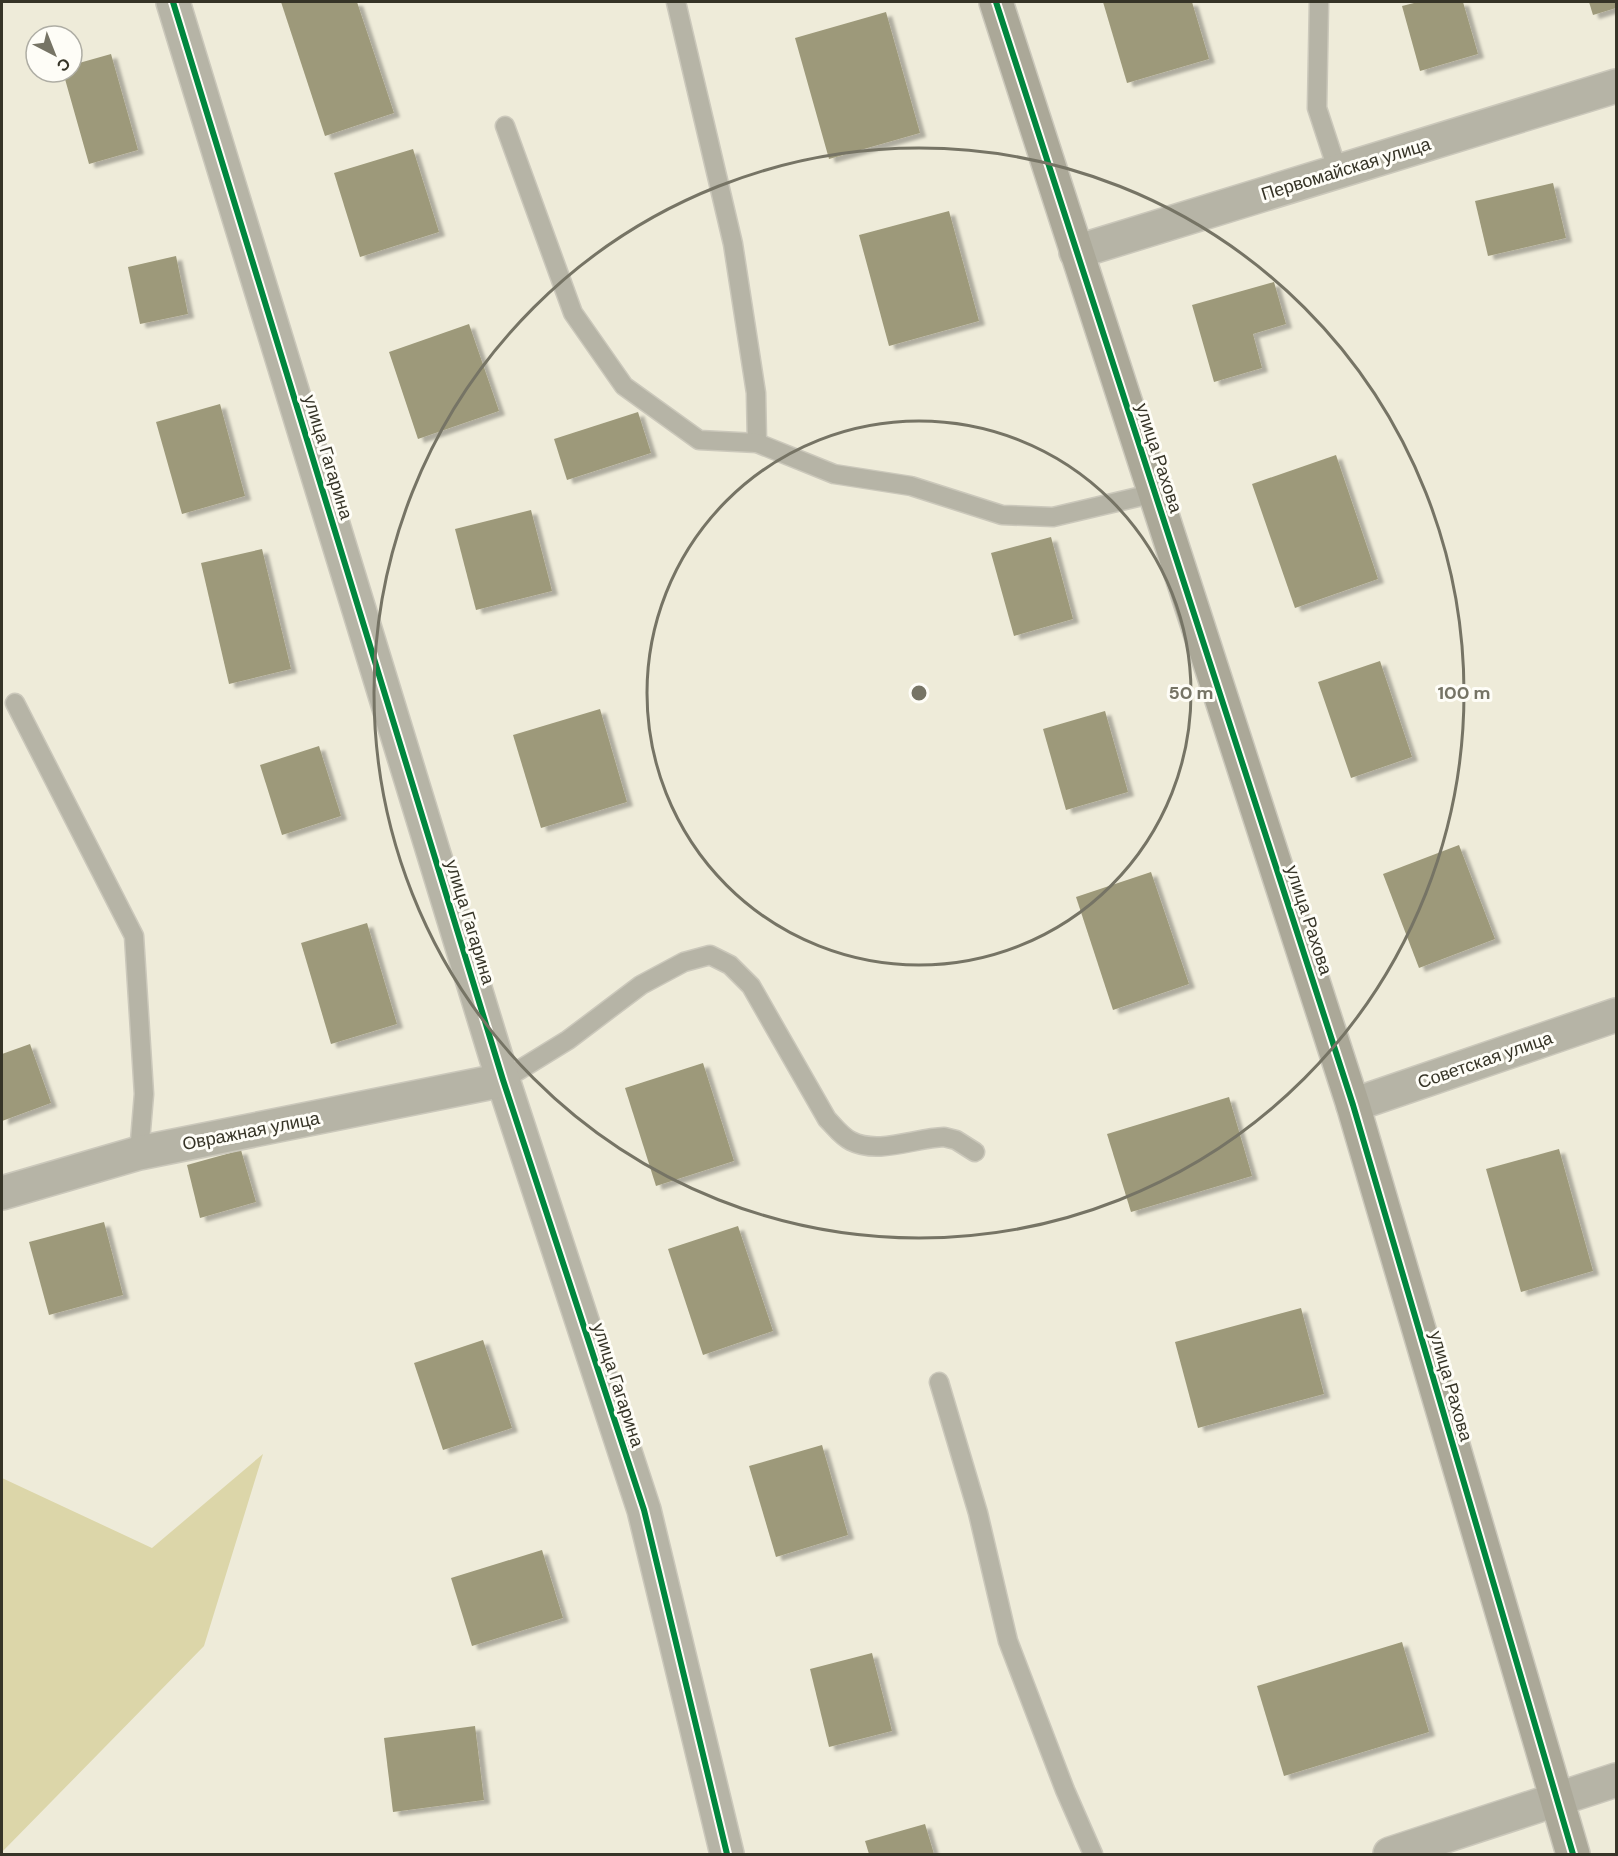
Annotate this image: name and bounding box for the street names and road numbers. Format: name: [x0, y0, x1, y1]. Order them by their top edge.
street label: Первомайская улица: [1258, 131, 1435, 206]
street label: улица Гагарина: [298, 392, 359, 523]
street label: улица Рахова: [1130, 400, 1188, 517]
street label: улица Гагарина: [440, 857, 501, 988]
street label: улица Рахова: [1280, 862, 1338, 979]
street label: Советская улица: [1414, 1025, 1557, 1094]
street label: Овражная улица: [180, 1106, 323, 1156]
street label: улица Гагарина: [587, 1320, 650, 1451]
street label: улица Рахова: [1424, 1328, 1479, 1445]

